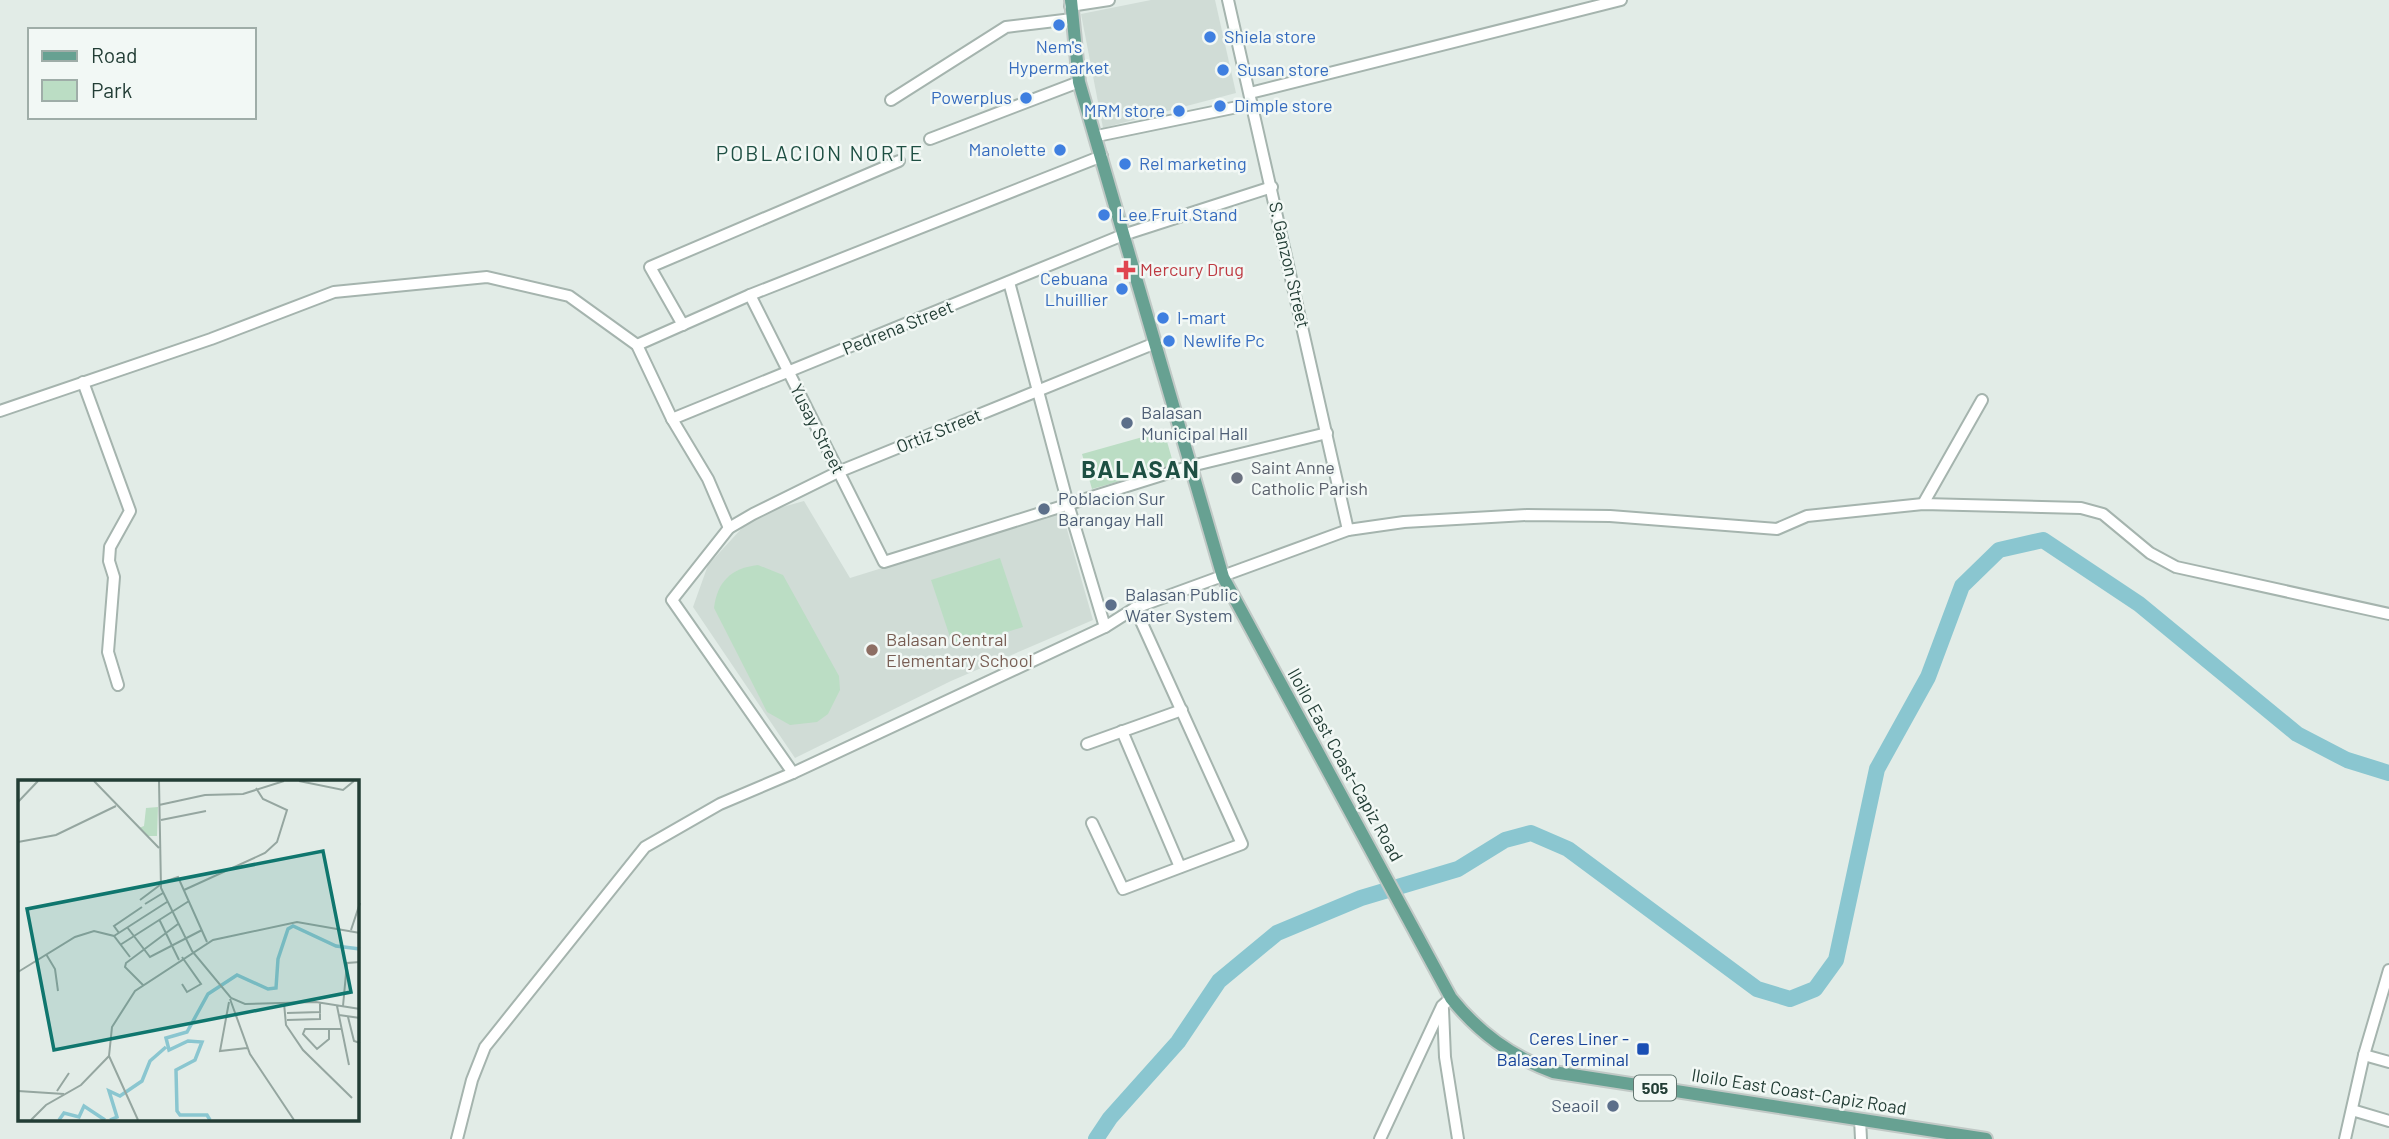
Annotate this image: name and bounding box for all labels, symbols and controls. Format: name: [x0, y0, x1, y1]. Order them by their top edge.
marker: Nem's Hypermarket: [1051, 17, 1067, 33]
place label: Shiela store: [1224, 25, 1316, 47]
legend: [28, 28, 256, 119]
marker: Shiela store: [1202, 29, 1218, 45]
place label: Nem's Hypermarket: [1008, 35, 1110, 78]
text: Road: [91, 42, 137, 67]
place label: Susan store: [1237, 58, 1329, 80]
marker: Susan store: [1215, 62, 1231, 78]
text: Park: [91, 77, 132, 102]
place label: Powerplus: [931, 86, 1012, 108]
marker: Powerplus: [1018, 90, 1034, 106]
place label: Dimple store: [1234, 94, 1333, 116]
marker: Dimple store: [1212, 98, 1228, 114]
place label: MRM store: [1084, 99, 1165, 121]
marker: MRM store: [1171, 103, 1187, 119]
place label: Manolette: [969, 138, 1046, 160]
district label: POBLACION NORTE: [716, 140, 924, 165]
marker: Manolette: [1052, 142, 1068, 158]
place label: Rel marketing: [1139, 152, 1247, 174]
marker: Rel marketing: [1117, 156, 1133, 172]
street label: S. Ganzon Street: [1265, 199, 1315, 330]
place label: Lee Fruit Stand: [1118, 203, 1238, 225]
marker: Lee Fruit Stand: [1096, 207, 1112, 223]
place label: Mercury Drug: [1140, 258, 1244, 280]
marker: Mercury Drug: [1118, 262, 1134, 278]
place label: Cebuana Lhuillier: [1040, 267, 1108, 310]
marker: Cebuana Lhuillier: [1114, 281, 1130, 297]
street label: Pedrena Street: [839, 295, 956, 359]
place label: I-mart: [1177, 306, 1226, 328]
marker: I-mart: [1155, 310, 1171, 326]
place label: Newlife Pc: [1183, 329, 1265, 351]
marker: Newlife Pc: [1161, 333, 1177, 349]
street label: Yusay Street: [786, 380, 850, 477]
place label: Balasan Municipal Hall: [1141, 401, 1248, 444]
street label: Ortiz Street: [893, 403, 984, 457]
marker: Balasan Municipal Hall: [1119, 415, 1135, 431]
district label: BALASAN: [1081, 454, 1201, 483]
place label: Saint Anne Catholic Parish: [1251, 456, 1368, 499]
marker: Saint Anne Catholic Parish: [1229, 470, 1245, 486]
place label: Poblacion Sur Barangay Hall: [1058, 487, 1166, 530]
marker: Poblacion Sur Barangay Hall: [1036, 501, 1052, 517]
place label: Balasan Public Water System: [1125, 583, 1238, 626]
marker: Balasan Public Water System: [1103, 597, 1119, 613]
place label: Balasan Central Elementary School: [886, 628, 1033, 671]
marker: Balasan Central Elementary School: [864, 642, 880, 658]
street label: Iloilo East Coast-Capiz Road: [1284, 664, 1408, 865]
inset map: [18, 780, 359, 1122]
place label: Ceres Liner - Balasan Terminal: [1496, 1027, 1629, 1070]
marker: Ceres Liner - Balasan Terminal: [1635, 1041, 1651, 1057]
street label: Iloilo East Coast-Capiz Road: [1690, 1063, 1908, 1119]
road number: 505: [1634, 1076, 1676, 1100]
place label: Seaoil: [1551, 1094, 1599, 1116]
marker: Seaoil: [1605, 1098, 1621, 1114]

